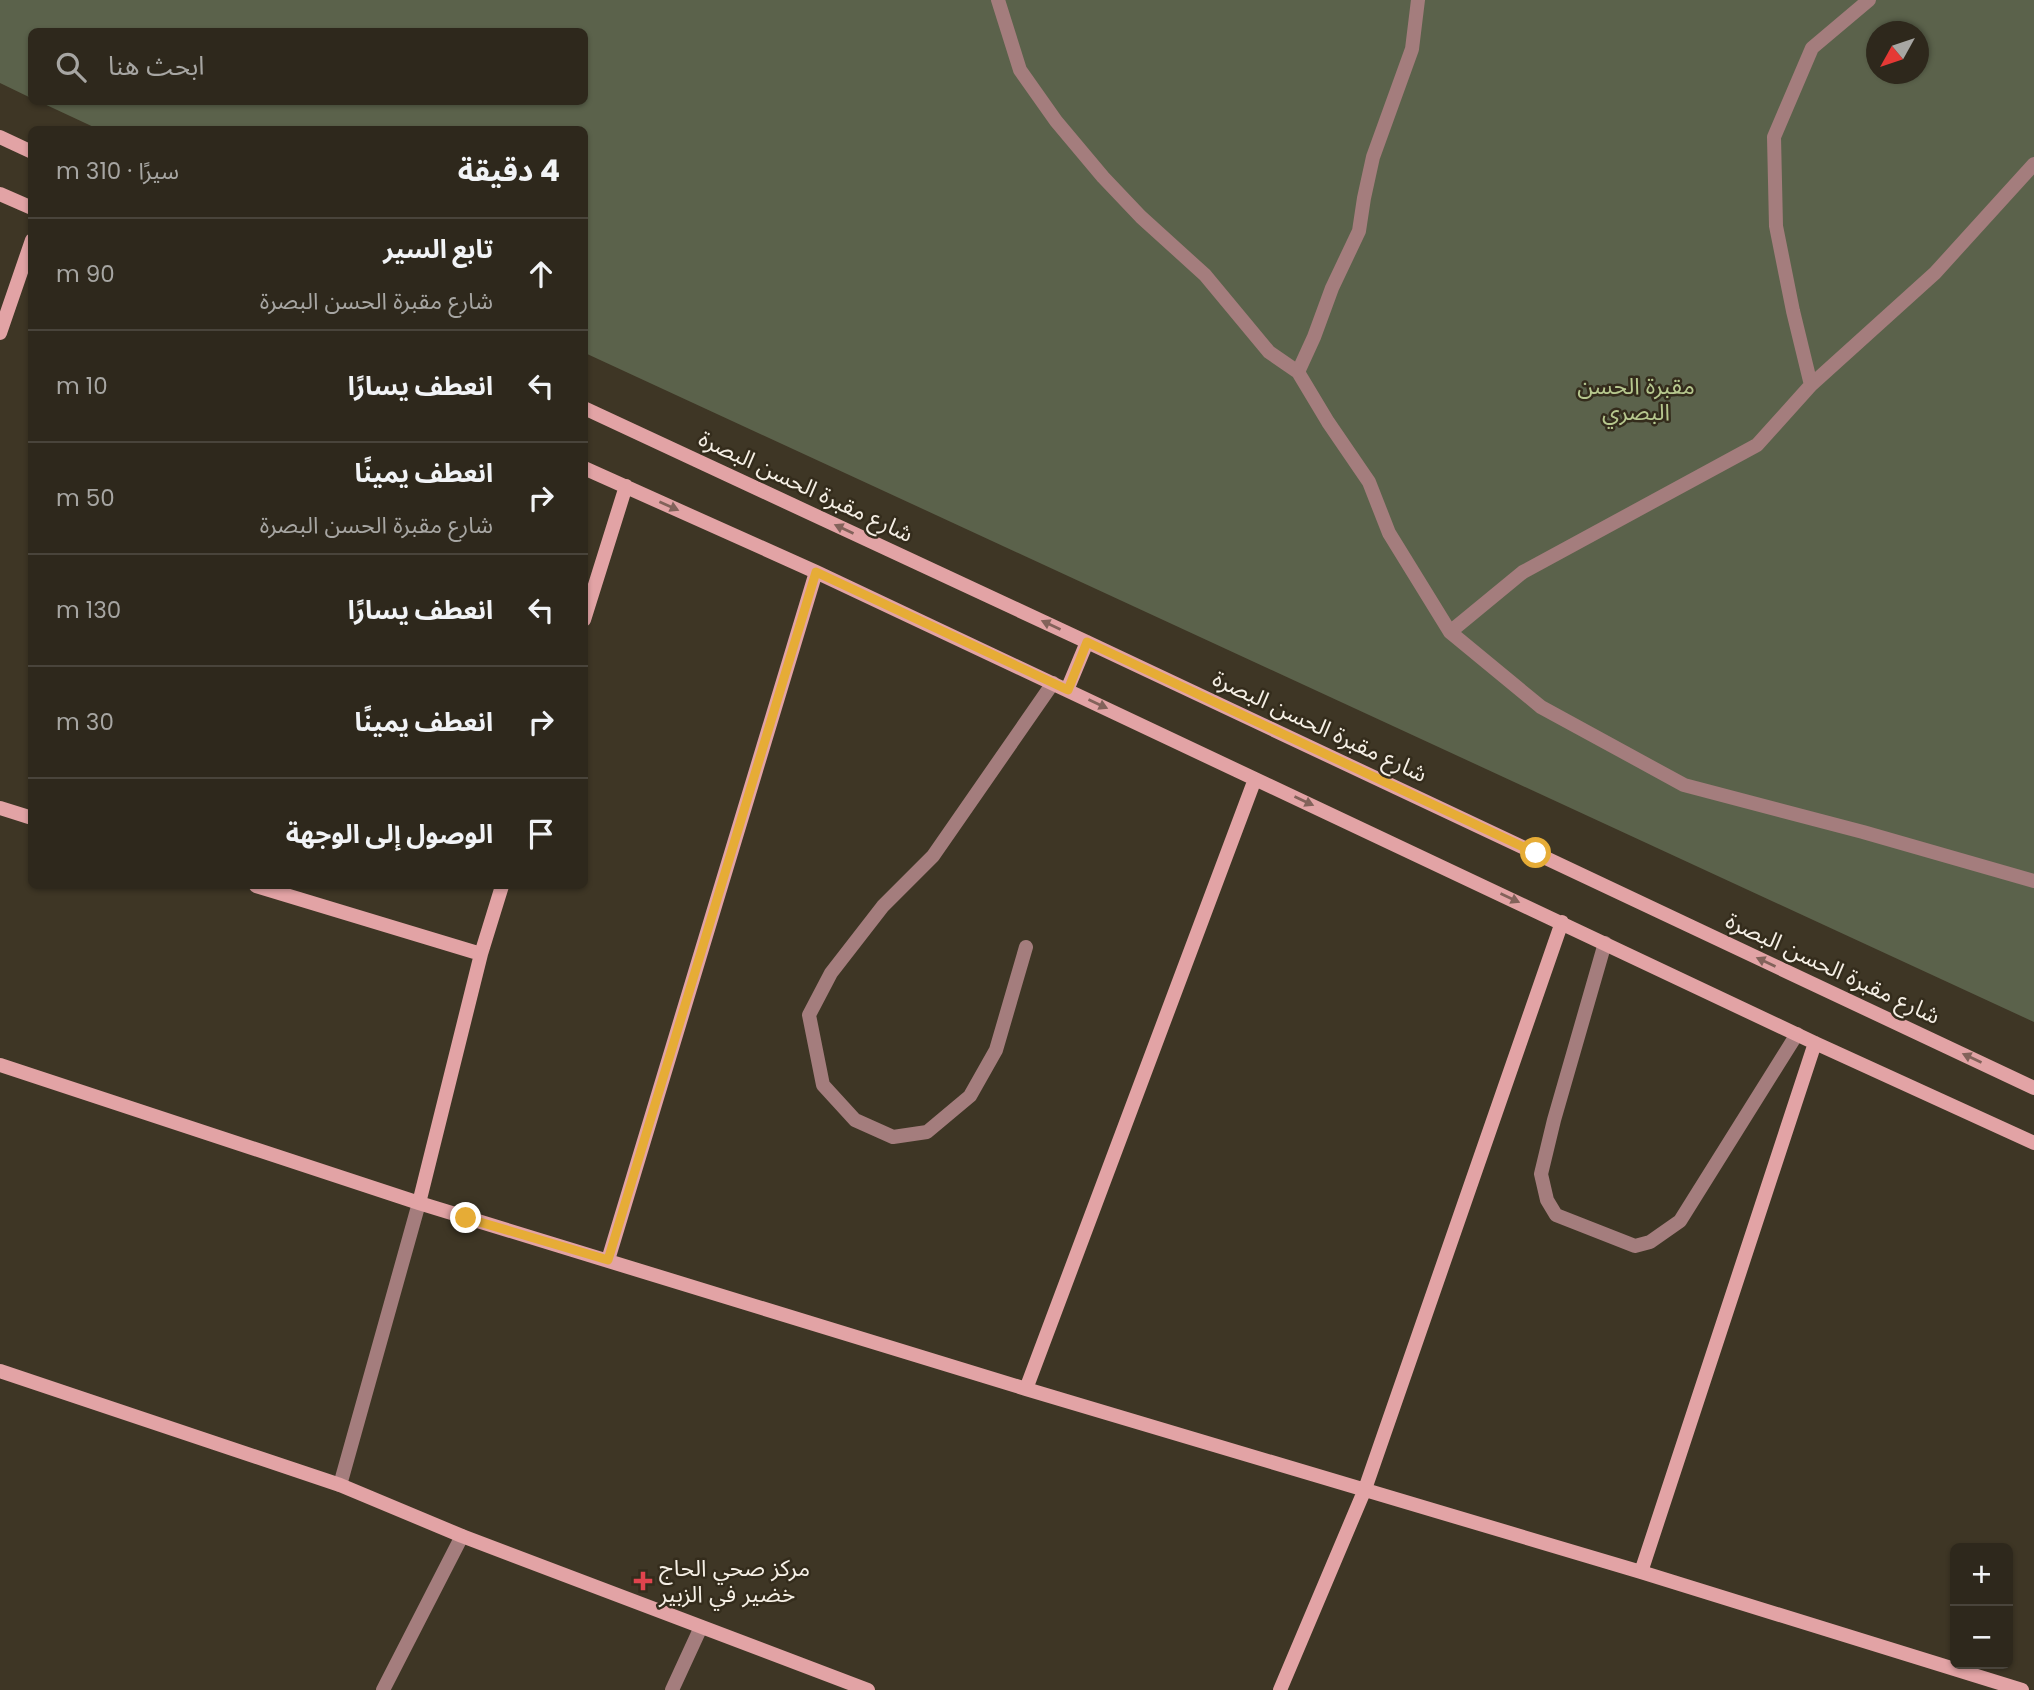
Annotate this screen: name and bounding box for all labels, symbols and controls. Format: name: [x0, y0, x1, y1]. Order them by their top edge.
north arrow: [1866, 21, 1929, 84]
search box: [28, 28, 588, 105]
icon: search: [52, 48, 90, 86]
text: ابحث هنا: [108, 48, 205, 84]
text: 4 دقيقة: [458, 149, 560, 192]
text: سيرًا · 310 m: [56, 155, 179, 187]
text: تابع السير: [383, 231, 493, 267]
icon: ahead: [522, 255, 560, 293]
text: 90 m: [56, 258, 115, 290]
text: شارع مقبرة الحسن البصرة: [260, 285, 493, 317]
icon: left: [522, 367, 560, 405]
text: انعطف يسارًا: [348, 368, 493, 404]
text: 10 m: [56, 370, 108, 402]
park label: مقبرة الحسن البصري: [1577, 370, 1695, 429]
street label: شارع مقبرة الحسن البصرة: [693, 422, 918, 551]
text: انعطف يمينًا: [355, 455, 493, 491]
icon: right: [522, 479, 560, 517]
text: 50 m: [56, 482, 115, 514]
one-way arrow: [659, 500, 679, 511]
text: شارع مقبرة الحسن البصرة: [260, 509, 493, 541]
one-way arrow: [834, 523, 854, 535]
icon: left: [522, 591, 560, 629]
text: انعطف يسارًا: [348, 592, 493, 628]
text: 130 m: [56, 594, 121, 626]
one-way arrow: [1041, 619, 1061, 631]
street label: شارع مقبرة الحسن البصرة: [1207, 662, 1432, 791]
one-way arrow: [1088, 698, 1108, 710]
icon: right: [522, 703, 560, 741]
text: انعطف يمينًا: [355, 704, 493, 740]
text: 30 m: [56, 706, 114, 738]
one-way arrow: [1294, 796, 1314, 807]
icon: arrive: [522, 815, 560, 853]
text: الوصول إلى الوجهة: [286, 816, 493, 852]
route start: [1520, 837, 1551, 868]
one-way arrow: [1500, 892, 1520, 904]
street label: شارع مقبرة الحسن البصرة: [1720, 904, 1945, 1033]
one-way arrow: [1756, 956, 1776, 967]
one-way arrow: [1962, 1053, 1982, 1064]
route end: [450, 1202, 481, 1233]
map controls: [1950, 1543, 2013, 1669]
button: +: [1950, 1543, 2013, 1606]
place label: مركز صحي الحاج خضير في الزبير: [658, 1552, 810, 1611]
marker: مركز صحي الحاج خضير في الزبير: [633, 1571, 653, 1591]
button: −: [1950, 1606, 2013, 1669]

